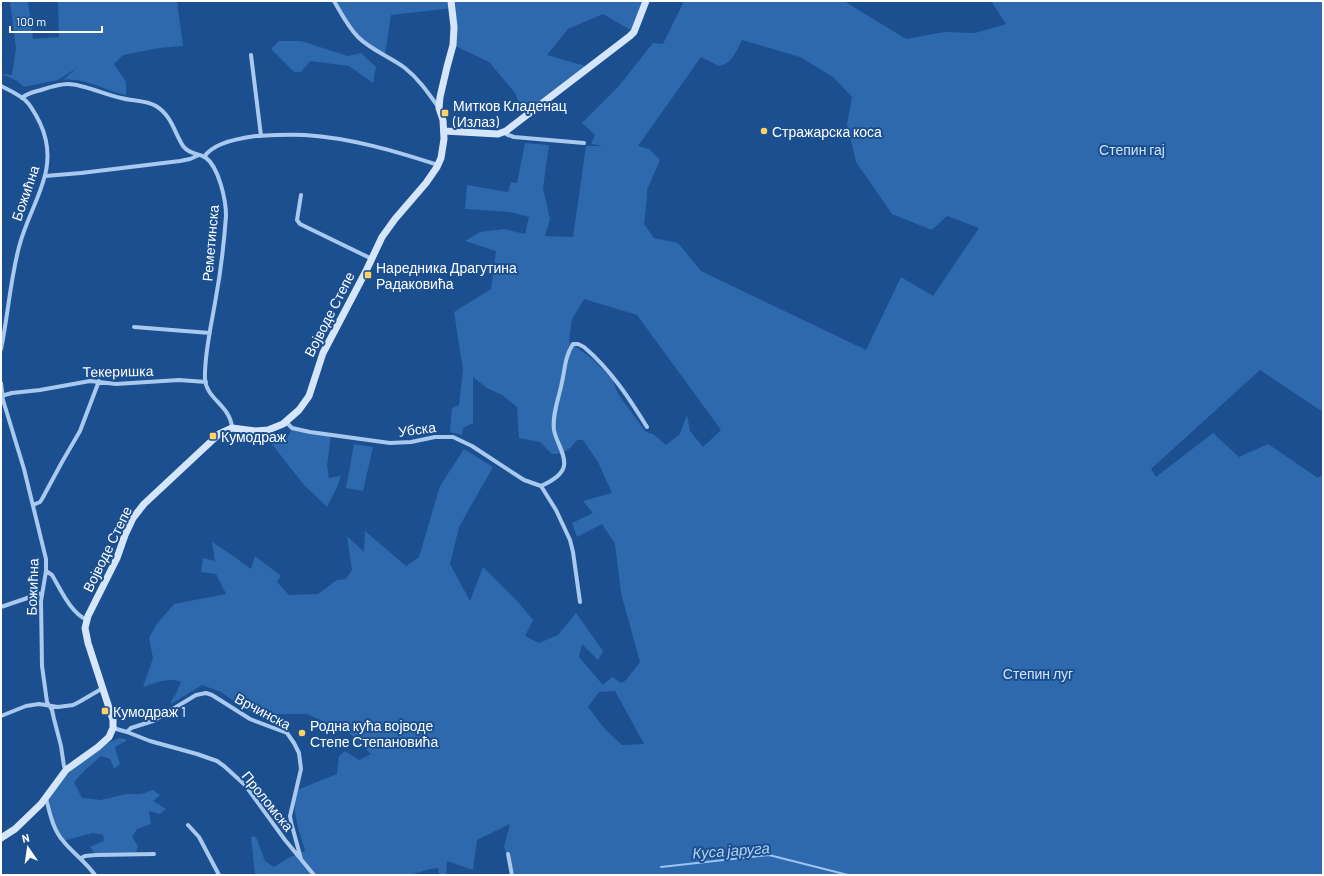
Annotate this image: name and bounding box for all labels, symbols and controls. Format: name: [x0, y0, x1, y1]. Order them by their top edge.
scale bar: [10, 8, 102, 34]
text: 100 m: [16, 14, 46, 28]
place label: Митков Кладенац (Излаз): [452, 97, 567, 130]
marker: Митков Кладенац (Излаз): [440, 108, 450, 118]
place label: Стражарска коса: [772, 123, 882, 140]
marker: Стражарска коса: [759, 126, 769, 136]
park label: Степин гај: [1099, 141, 1165, 158]
street label: Божићна: [8, 163, 42, 223]
street label: Реметинска: [198, 204, 222, 282]
place label: Наредника Драгутина Радаковића: [376, 259, 517, 292]
street label: Војводе Степе: [300, 268, 358, 359]
marker: Наредника Драгутина Радаковића: [363, 270, 373, 280]
street label: Текеришка: [83, 362, 154, 380]
street label: Убска: [397, 418, 437, 440]
place label: Кумодраж: [221, 428, 287, 445]
marker: Кумодраж: [208, 431, 218, 441]
street label: Војводе Степе: [79, 503, 135, 595]
street label: Божићна: [23, 558, 42, 616]
park label: Степин луг: [1003, 665, 1073, 682]
street label: Врчинска: [232, 689, 294, 733]
place label: Кумодраж 1: [113, 703, 186, 720]
marker: Кумодраж 1: [100, 706, 110, 716]
place label: Родна кућа војводе Степе Степановића: [310, 717, 438, 750]
marker: Родна кућа војводе Степе Степановића: [297, 728, 307, 738]
street label: Проломска: [239, 768, 297, 835]
north arrow: [8, 828, 48, 868]
text: N: [21, 831, 31, 845]
water label: Куса јаруга: [692, 838, 770, 862]

